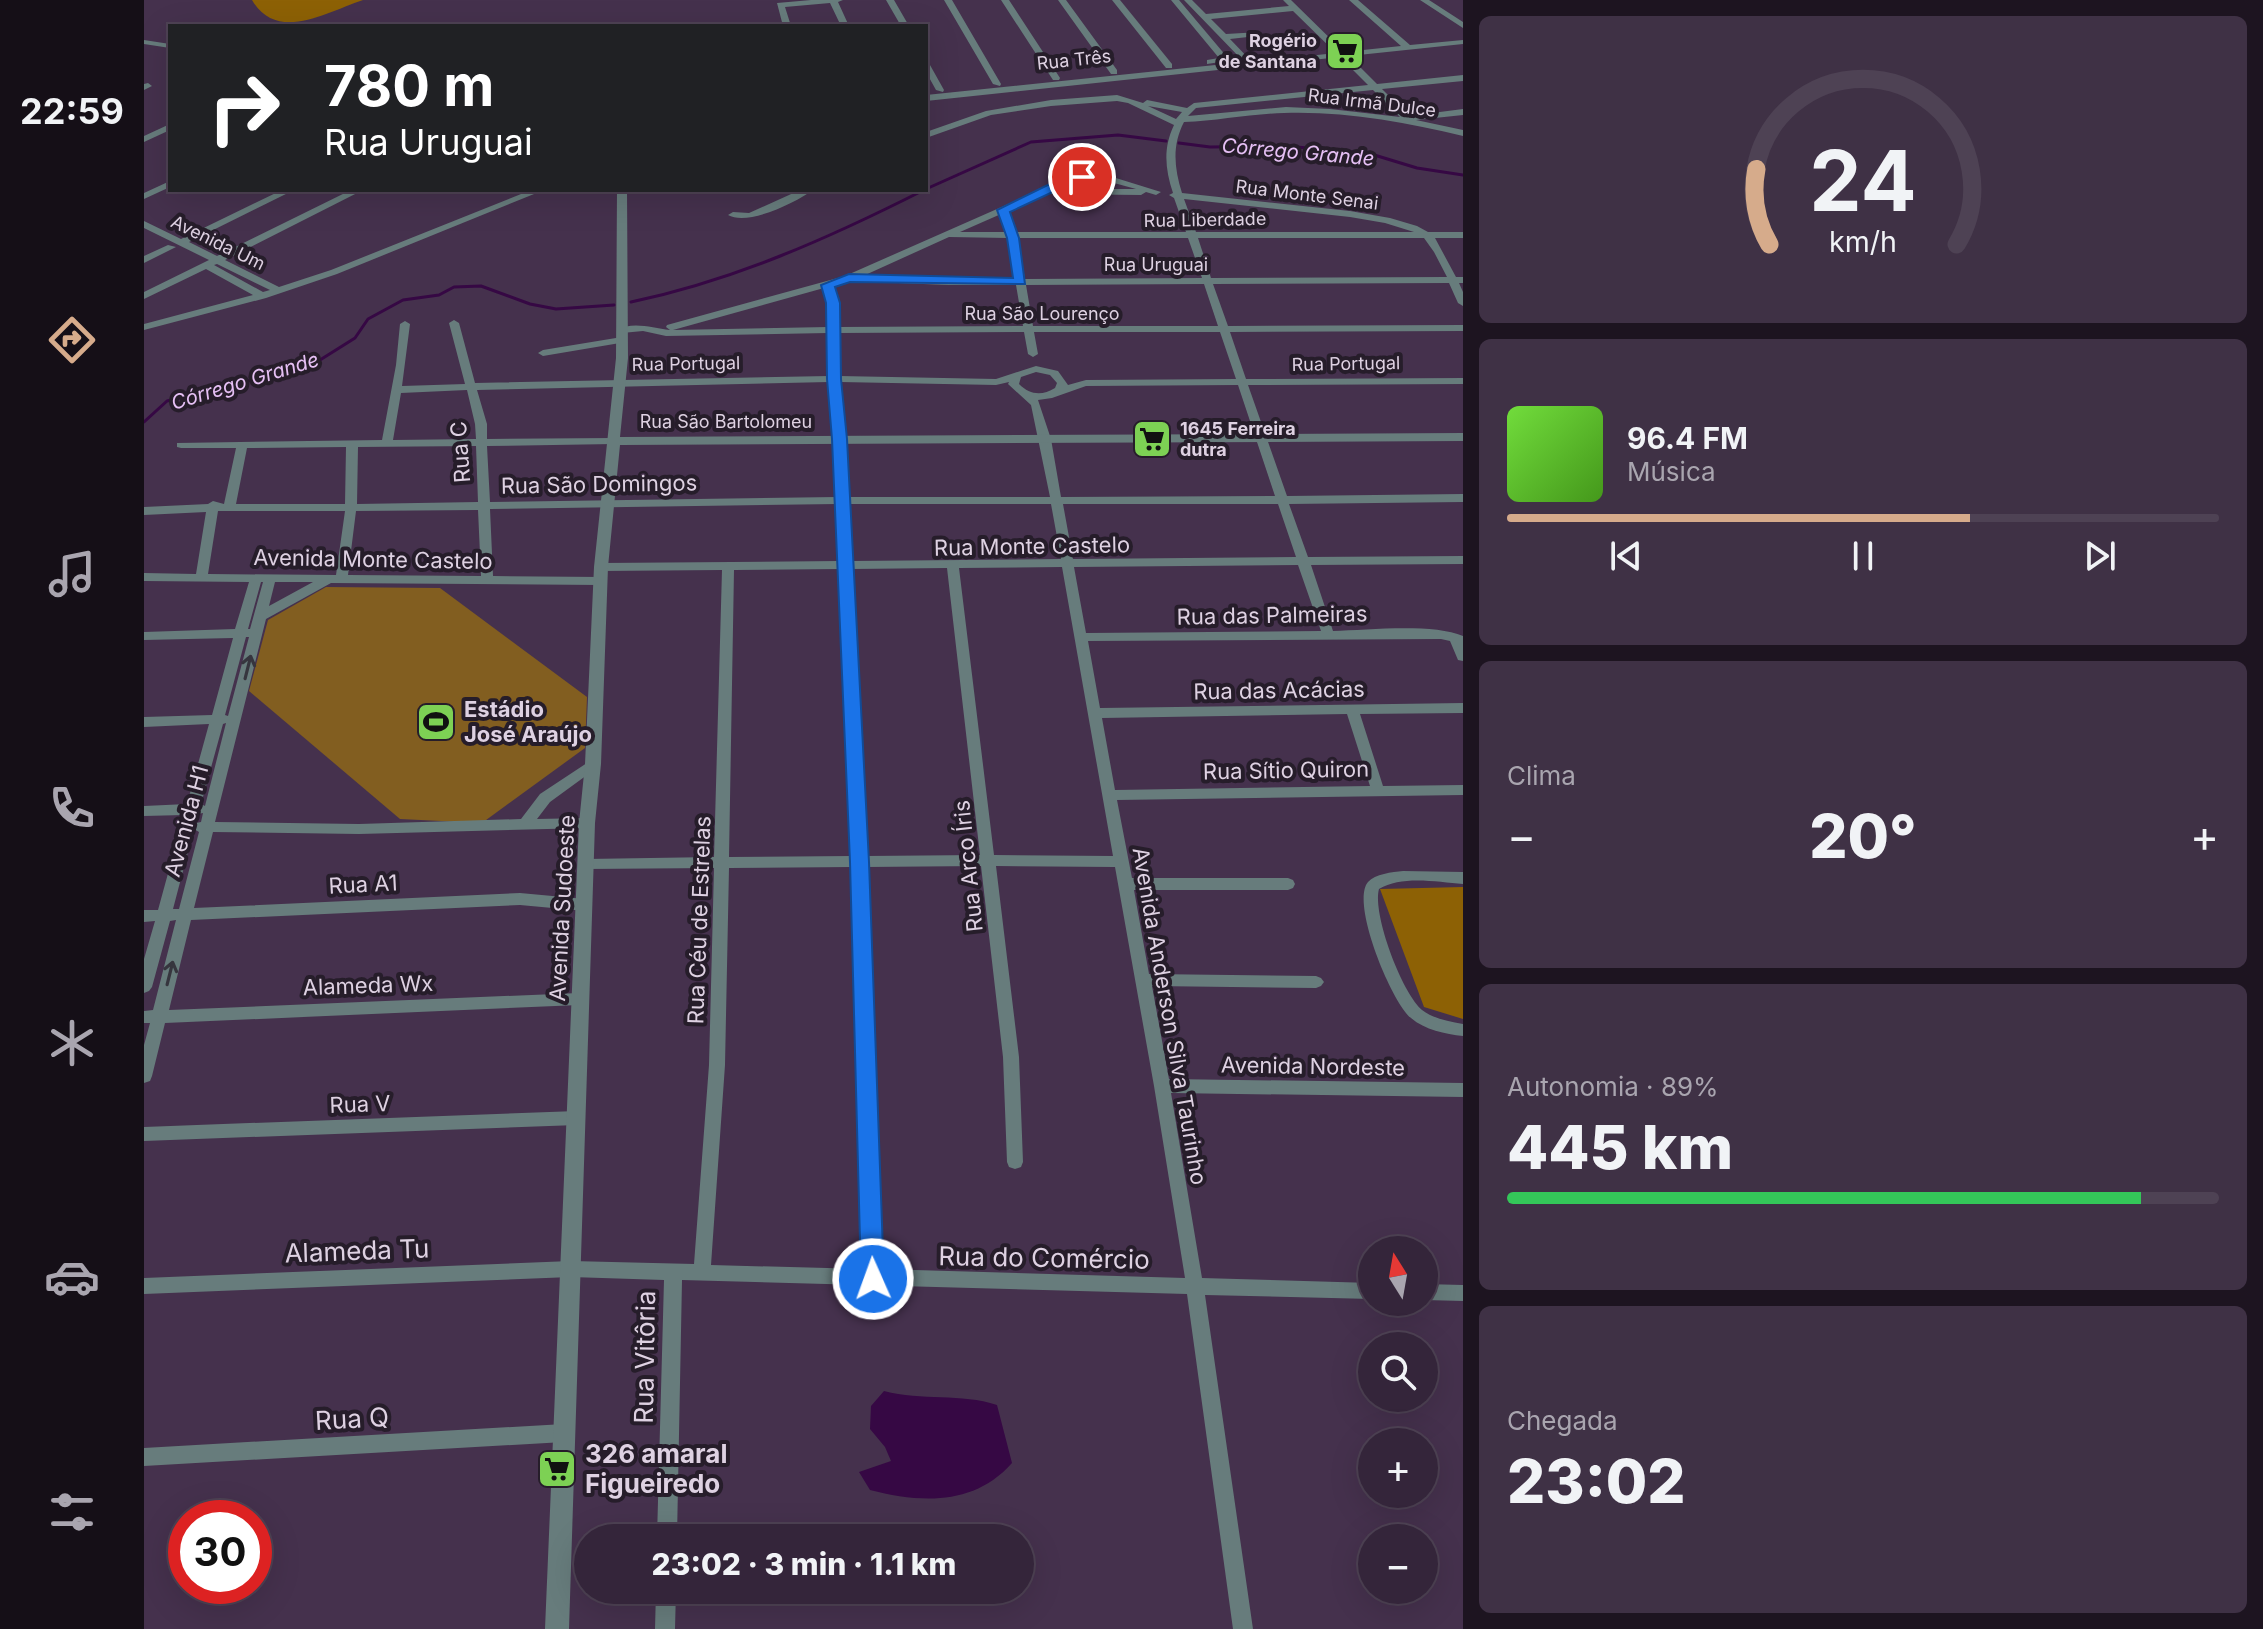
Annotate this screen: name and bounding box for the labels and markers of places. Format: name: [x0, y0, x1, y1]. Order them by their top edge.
place label: Rogério de Santana: [1218, 30, 1317, 72]
supermarket icon: Rogério de Santana: [1324, 30, 1366, 72]
pin: [1048, 143, 1116, 211]
supermarket icon: 1645 Ferreira dutra: [1131, 418, 1173, 460]
place label: 1645 Ferreira dutra: [1180, 418, 1296, 460]
place label: Estádio José Araújo: [464, 696, 592, 747]
sports icon: Estádio José Araújo: [415, 701, 457, 743]
place label: 326 amaral Figueiredo: [585, 1438, 728, 1499]
supermarket icon: 326 amaral Figueiredo: [536, 1448, 578, 1490]

